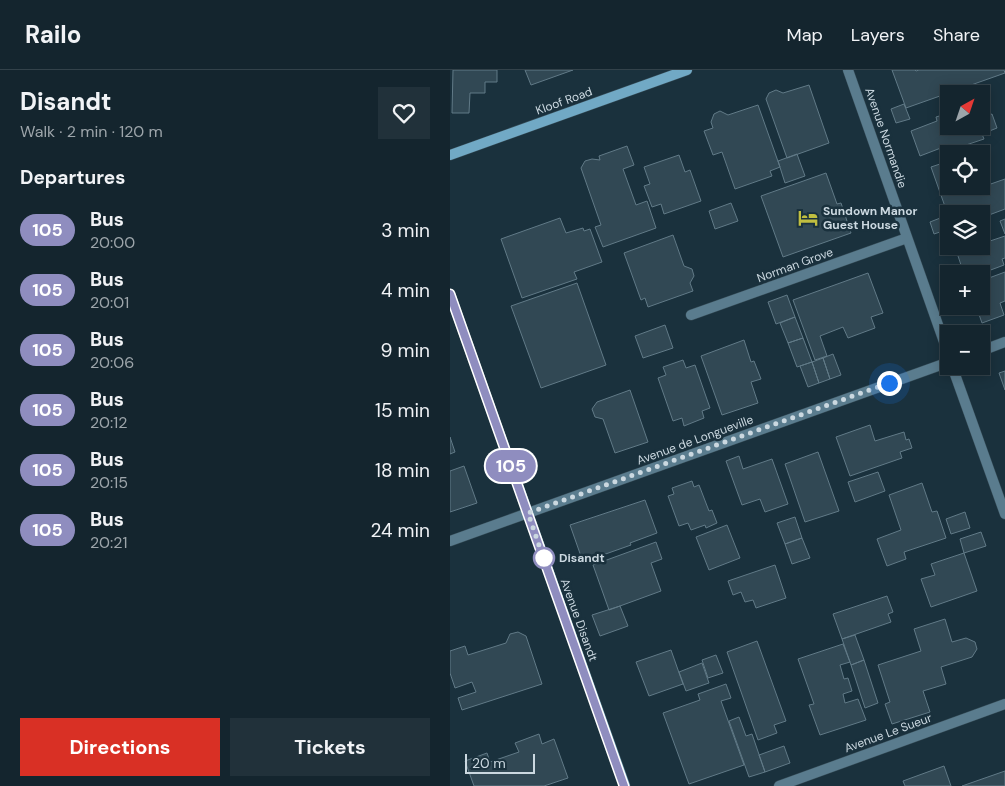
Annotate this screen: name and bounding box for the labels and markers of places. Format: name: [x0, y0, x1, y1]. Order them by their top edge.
place label: Sundown Manor Guest House: [823, 203, 917, 233]
hotel icon: Sundown Manor Guest House: [797, 207, 819, 229]
marker: Disandt: [533, 547, 555, 569]
place label: Disandt: [559, 550, 605, 566]

